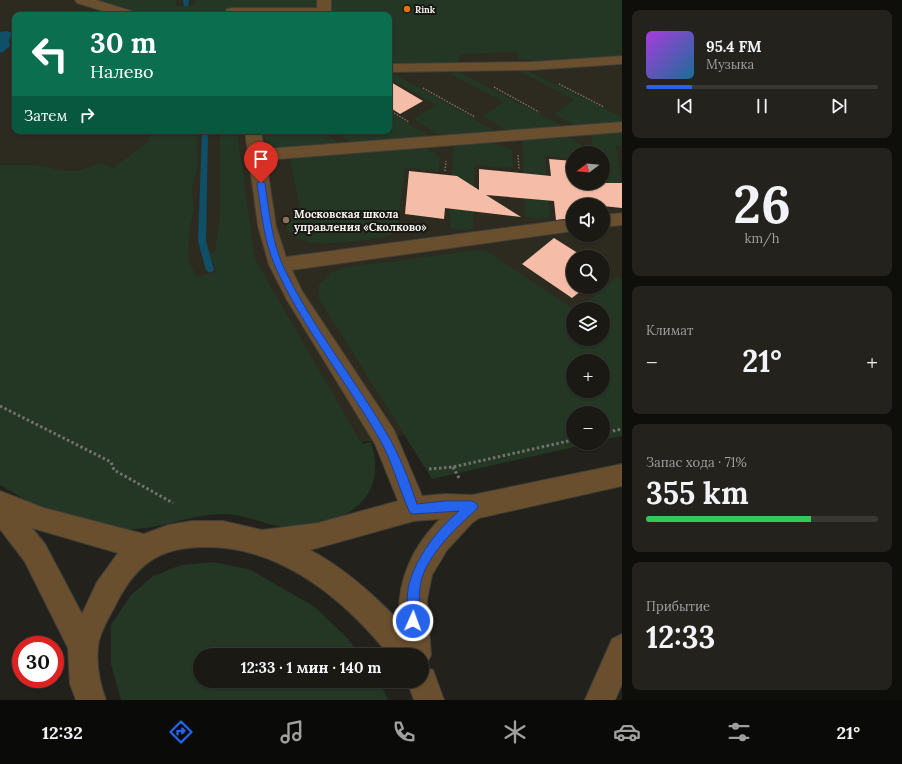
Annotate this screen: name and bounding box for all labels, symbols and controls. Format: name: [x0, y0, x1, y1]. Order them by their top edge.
marker: Rink: [402, 4, 412, 14]
place label: Rink: [415, 4, 436, 15]
text: 30 m: [90, 25, 157, 61]
icon: left: [24, 28, 76, 80]
text: 95.4 FM: [706, 37, 762, 56]
text: Музыка: [706, 56, 754, 73]
text: Налево: [90, 60, 154, 83]
icon: previous: [674, 95, 696, 117]
icon: pause: [751, 95, 773, 117]
icon: next: [828, 95, 850, 117]
icon: right: [76, 104, 98, 126]
text: Затем: [24, 106, 68, 125]
pin: [244, 142, 278, 183]
north arrow: [566, 146, 610, 190]
map controls: [566, 146, 610, 450]
icon: arrive: [250, 148, 272, 170]
text: 26: [733, 171, 791, 237]
button: sound: [566, 198, 610, 242]
place label: Московская школа управления «Сколково»: [294, 207, 427, 234]
marker: Московская школа управления «Сколково»: [281, 215, 291, 225]
text: km/h: [744, 230, 780, 247]
button: search: [566, 250, 610, 294]
button: layers: [566, 302, 610, 346]
text: Климат: [646, 322, 693, 339]
text: 21°: [742, 342, 782, 380]
text: −: [646, 348, 658, 376]
text: +: [866, 348, 878, 376]
button: +: [566, 354, 610, 398]
button: −: [566, 406, 610, 450]
text: Запас хода · 71%: [646, 454, 747, 471]
text: 355 km: [646, 474, 749, 512]
text: Прибытие: [646, 598, 710, 615]
position arrow: [392, 600, 434, 642]
text: 12:33: [646, 618, 715, 656]
speed limit sign: 30: [12, 636, 64, 688]
text: 12:33 · 1 мин · 140 m: [241, 658, 381, 677]
icon: directions: [167, 718, 195, 746]
icon: music: [278, 718, 306, 746]
icon: phone: [390, 718, 418, 746]
icon: climate: [501, 718, 529, 746]
icon: car: [613, 718, 641, 746]
icon: filters: [725, 718, 753, 746]
text: 12:32: [42, 721, 83, 744]
text: 21°: [836, 721, 860, 744]

